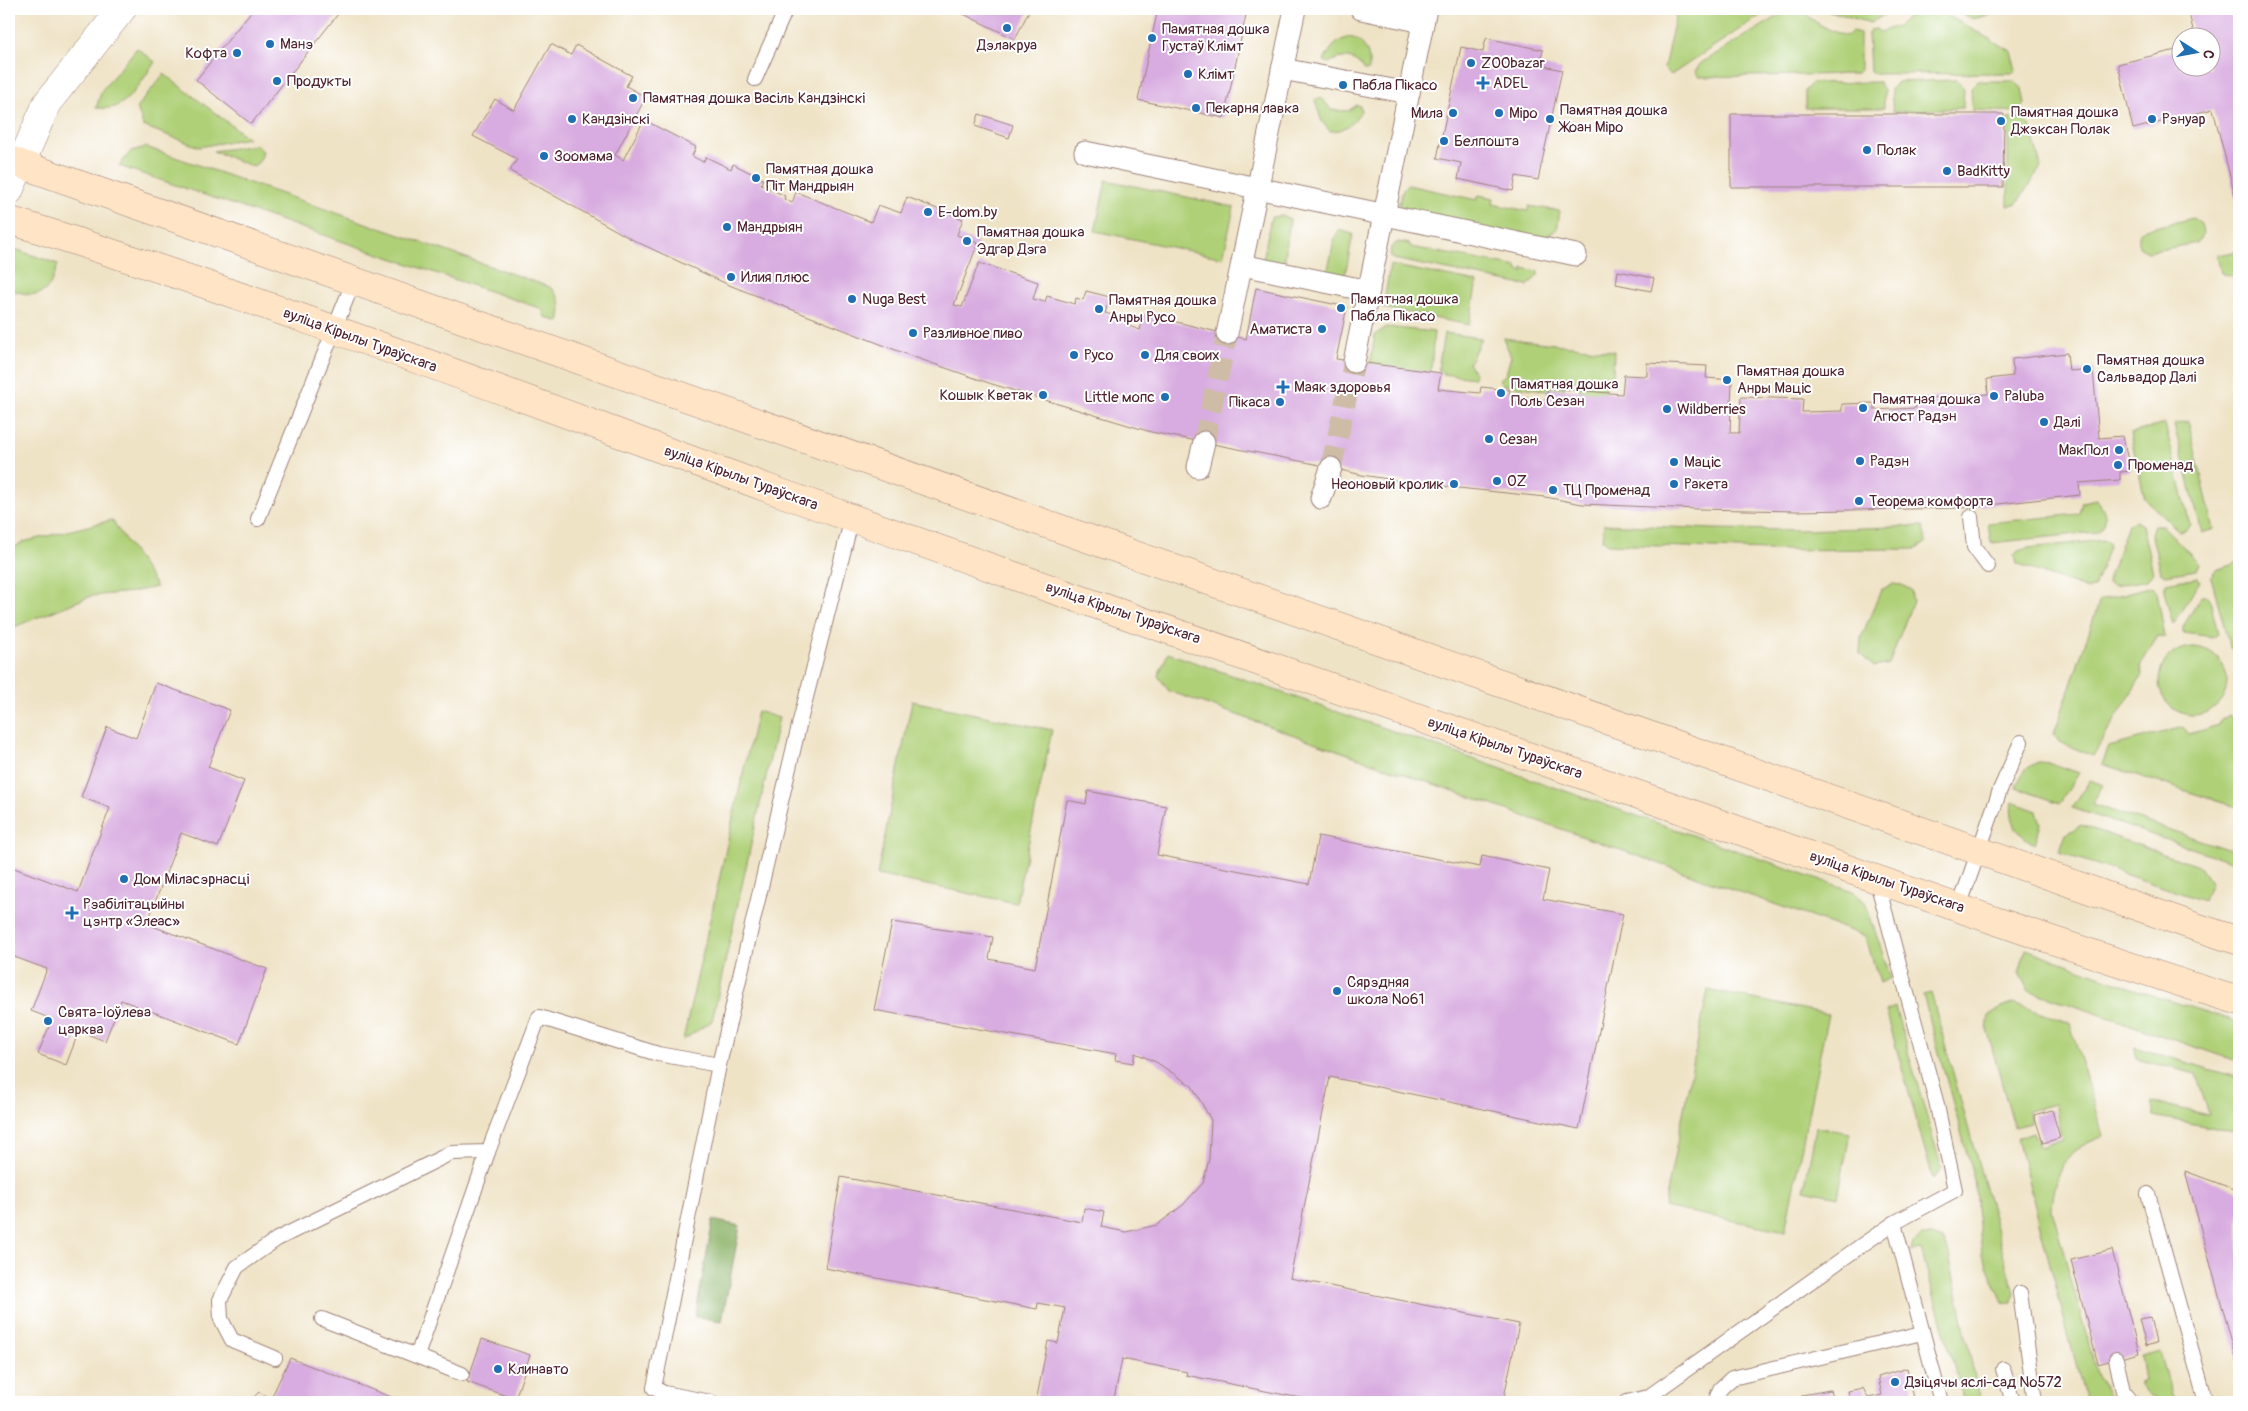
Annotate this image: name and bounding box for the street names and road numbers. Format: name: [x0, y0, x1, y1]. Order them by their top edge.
street label: вуліца Кірылы Тураўскага: [280, 303, 440, 377]
street label: вуліца Кірылы Тураўскага: [661, 441, 821, 515]
street label: вуліца Кірылы Тураўскага: [1043, 578, 1203, 648]
street label: вуліца Кірылы Тураўскага: [1425, 713, 1585, 783]
street label: вуліца Кірылы Тураўскага: [1807, 847, 1967, 917]

